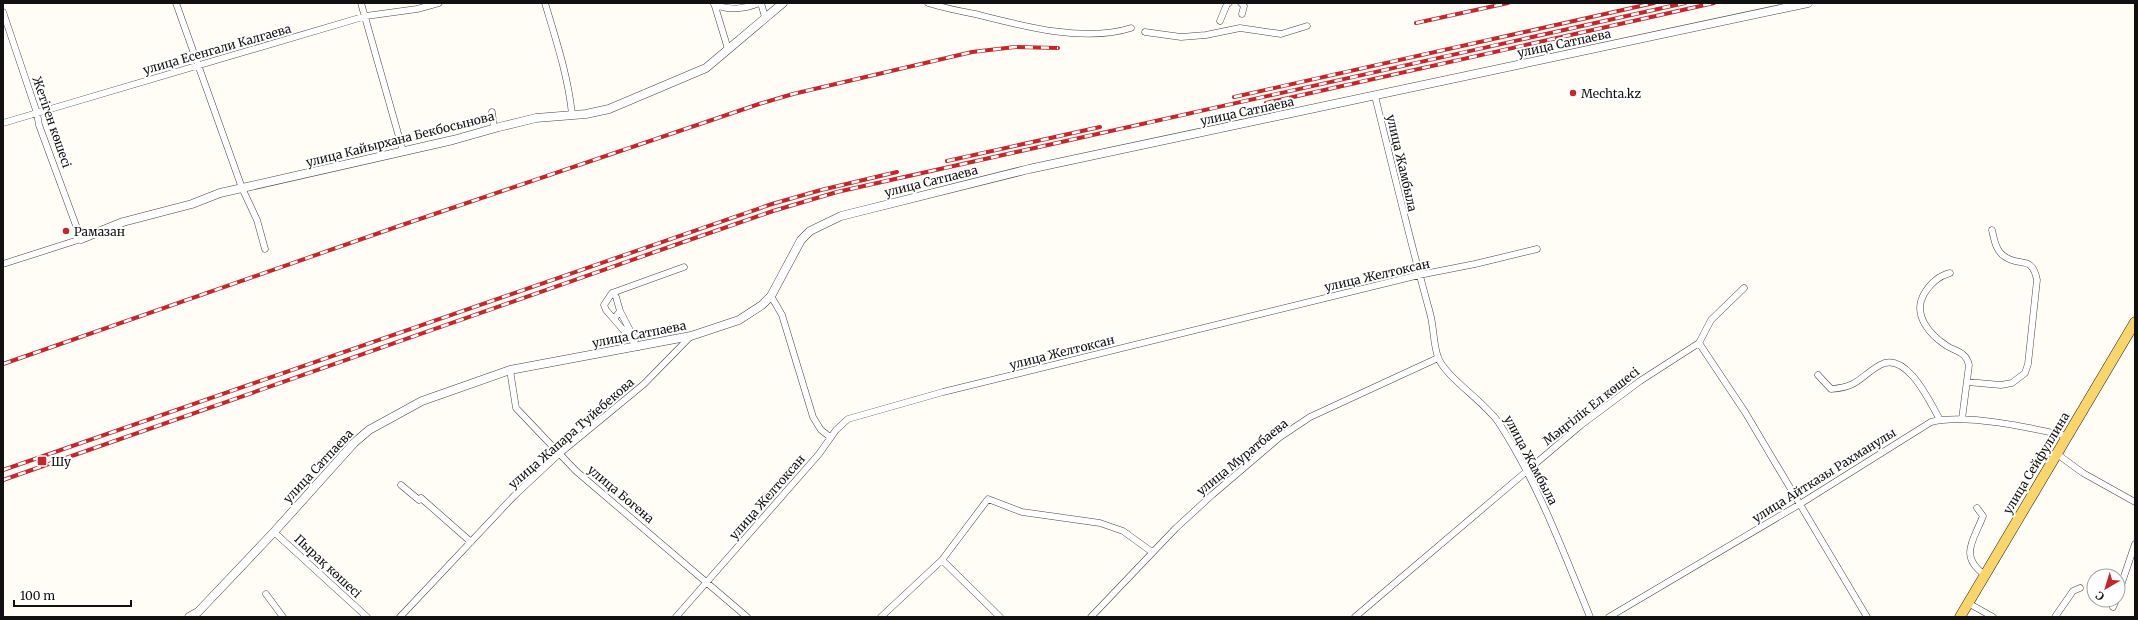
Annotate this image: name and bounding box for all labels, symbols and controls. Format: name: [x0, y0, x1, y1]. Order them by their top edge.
street label: улица Есенгали Калгаева: [141, 20, 293, 77]
street label: улица Сатпаева: [1516, 26, 1613, 60]
street label: Жетіген көшесі: [29, 74, 75, 170]
place label: Mechta.kz: [1581, 86, 1641, 101]
marker: Mechta.kz: [1568, 88, 1578, 98]
street label: улица Сатпаева: [1199, 94, 1296, 128]
street label: улица Кайырхана Бекбосынова: [304, 108, 496, 170]
street label: улица Жамбыла: [1384, 113, 1421, 214]
street label: улица Сатпаева: [883, 162, 980, 200]
place label: Рамазан: [74, 224, 125, 239]
marker: Рамазан: [61, 226, 71, 236]
street label: улица Желтоксан: [1323, 256, 1431, 294]
street label: улица Сатпаева: [591, 317, 688, 350]
street label: улица Желтоксан: [1008, 332, 1116, 372]
street label: Мәңгілік Ел көшесі: [1540, 364, 1642, 448]
street label: улица Жапара Туйебекова: [505, 374, 637, 492]
street label: улица Сейфуллина: [2000, 409, 2073, 517]
street label: улица Жамбыла: [1501, 413, 1561, 508]
street label: улица Муратбаева: [1193, 415, 1291, 498]
street label: улица Айтказы Рахманулы: [1749, 424, 1899, 526]
street label: улица Сатпаева: [280, 426, 356, 506]
street label: улица Желтоксан: [726, 451, 808, 543]
place label: Шу: [51, 454, 71, 469]
marker: Шу: [36, 455, 48, 467]
street label: улица Богена: [585, 462, 658, 526]
street label: Пырақ көшесі: [291, 531, 365, 601]
north arrow: [2086, 568, 2126, 608]
scale bar: [14, 582, 131, 608]
text: 100 m: [20, 588, 55, 603]
text: С: [2093, 588, 2107, 604]

